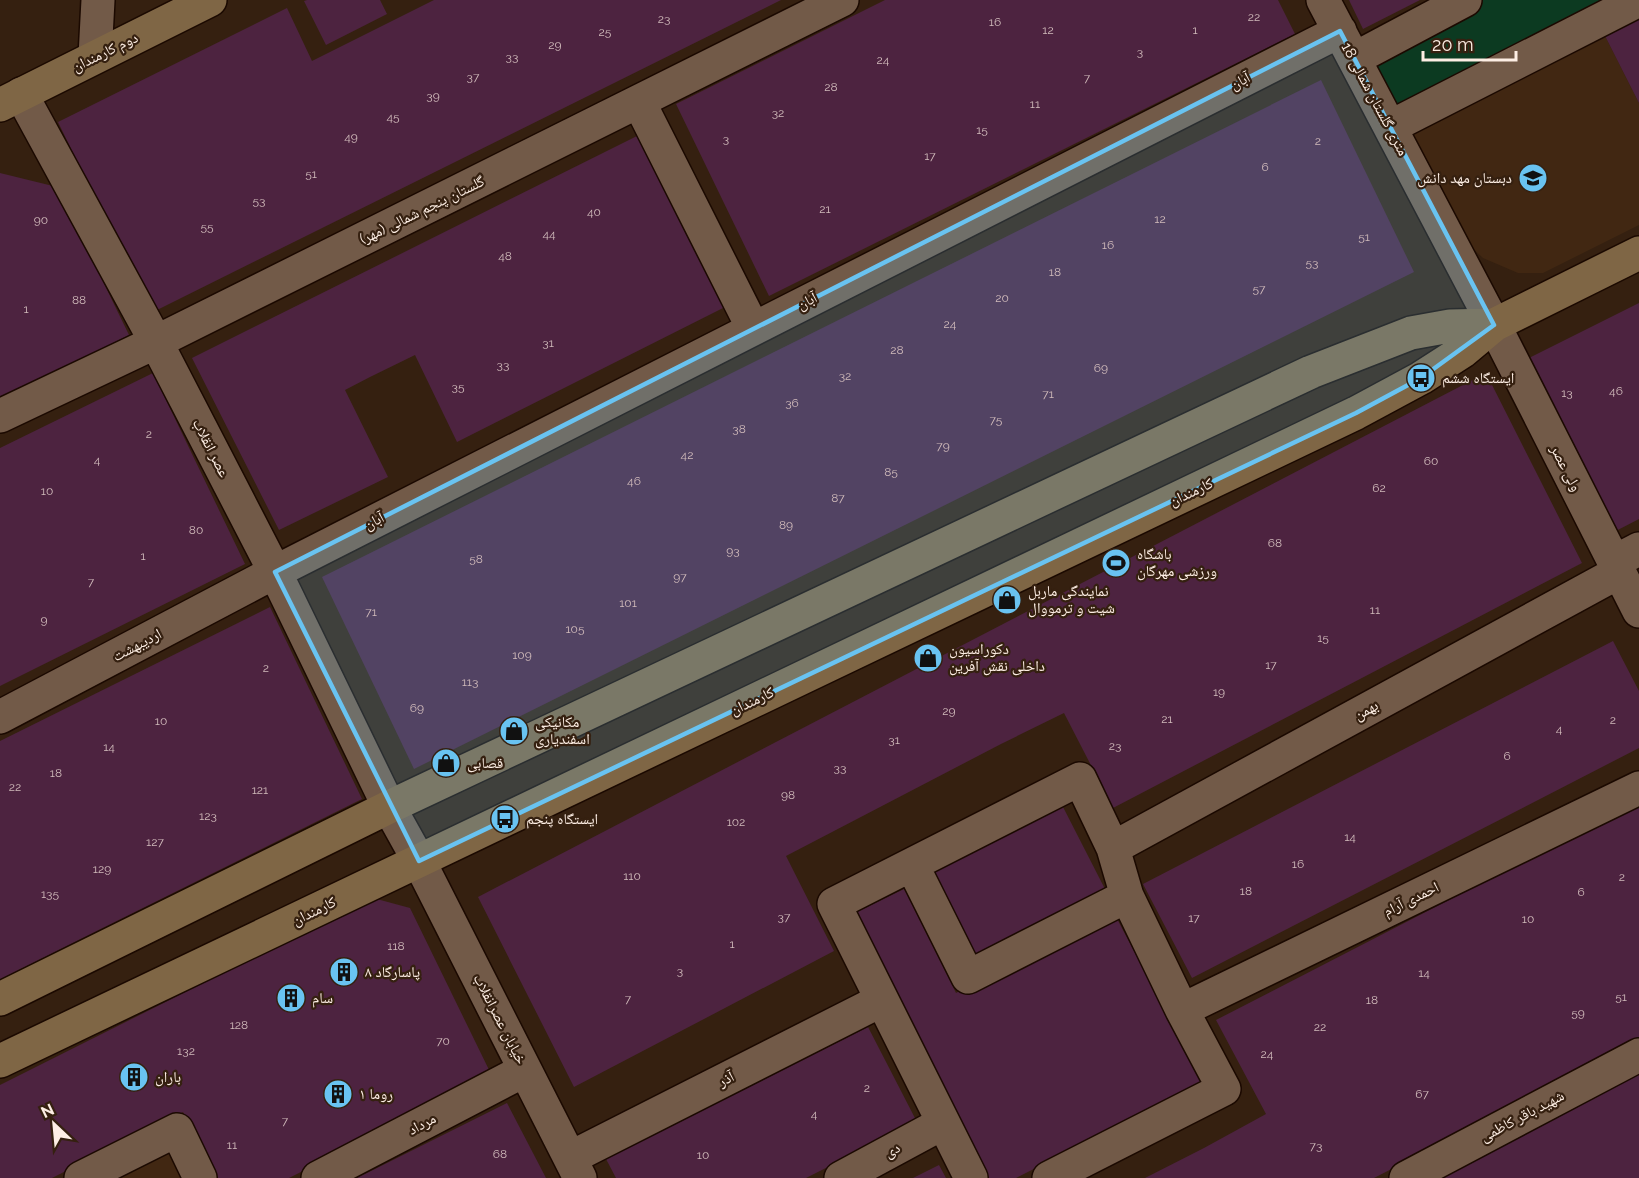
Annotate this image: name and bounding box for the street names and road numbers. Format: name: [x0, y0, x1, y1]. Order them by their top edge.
street label: دوم کارمندان: [69, 28, 141, 77]
street label: 18 متری گلستان شمالی: [1337, 39, 1412, 159]
street label: آبان: [1227, 68, 1255, 95]
street label: گلستان پنجم شمالی (مهر): [357, 172, 488, 249]
street label: آبان: [794, 288, 822, 315]
street label: عصر انقلاب: [189, 416, 234, 481]
street label: ولی عصر: [1545, 441, 1585, 495]
street label: کارمندان: [1166, 474, 1216, 511]
street label: آبان: [361, 508, 389, 535]
street label: اردیبهشت: [109, 625, 165, 665]
street label: کارمندان: [727, 683, 777, 720]
street label: بهمن: [1351, 696, 1382, 725]
street label: احمدی آرام: [1380, 878, 1442, 921]
street label: کارمندان: [289, 893, 339, 930]
street label: خیابان عصرانقلاب: [469, 971, 531, 1068]
street label: آذر: [714, 1067, 738, 1091]
street label: شهید باقر کاظمی: [1477, 1086, 1568, 1147]
street label: مرداد: [405, 1109, 439, 1139]
street label: دی: [881, 1138, 904, 1162]

